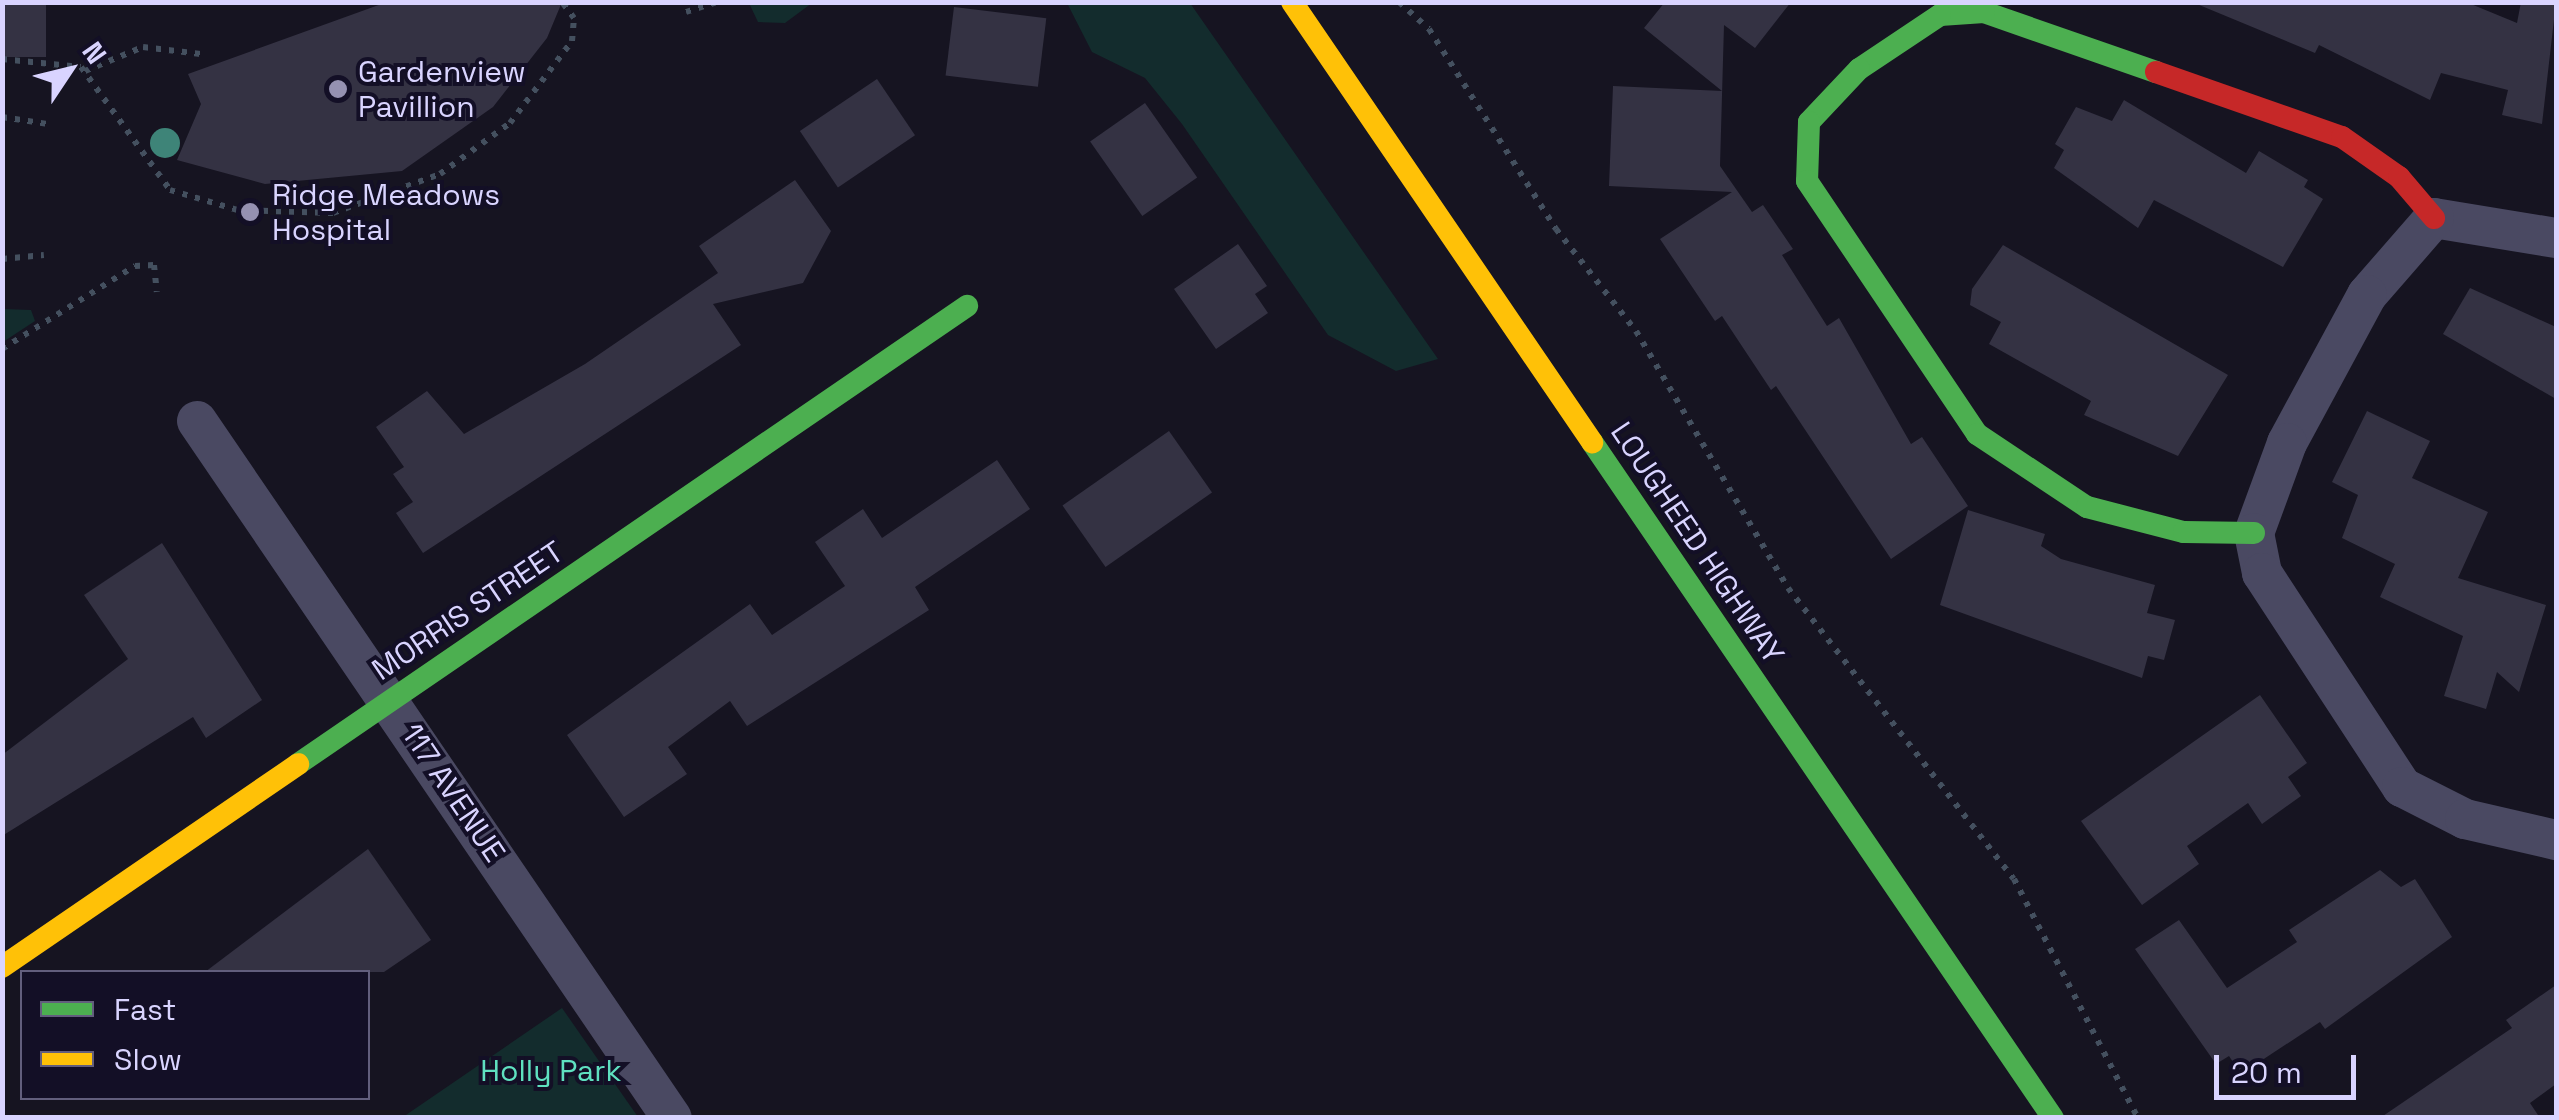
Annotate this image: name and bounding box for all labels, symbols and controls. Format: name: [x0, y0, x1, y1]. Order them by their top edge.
north arrow: [20, 20, 120, 120]
text: N: [74, 35, 115, 71]
place label: Gardenview Pavillion: [358, 54, 526, 124]
marker: Gardenview Pavillion: [327, 78, 349, 100]
place label: Ridge Meadows Hospital: [272, 177, 500, 248]
marker: Ridge Meadows Hospital: [237, 199, 263, 225]
street label: LOUGHEED HIGHWAY: [1603, 415, 1791, 671]
street label: MORRIS STREET: [366, 534, 570, 688]
street label: 117 AVENUE: [394, 717, 512, 869]
legend: [20, 970, 370, 1100]
text: Fast: [114, 990, 176, 1029]
scale bar: [2219, 1035, 2362, 1097]
text: Slow: [114, 1040, 182, 1079]
park label: Holly Park: [480, 1053, 622, 1089]
text: 20 m: [2231, 1053, 2302, 1092]

